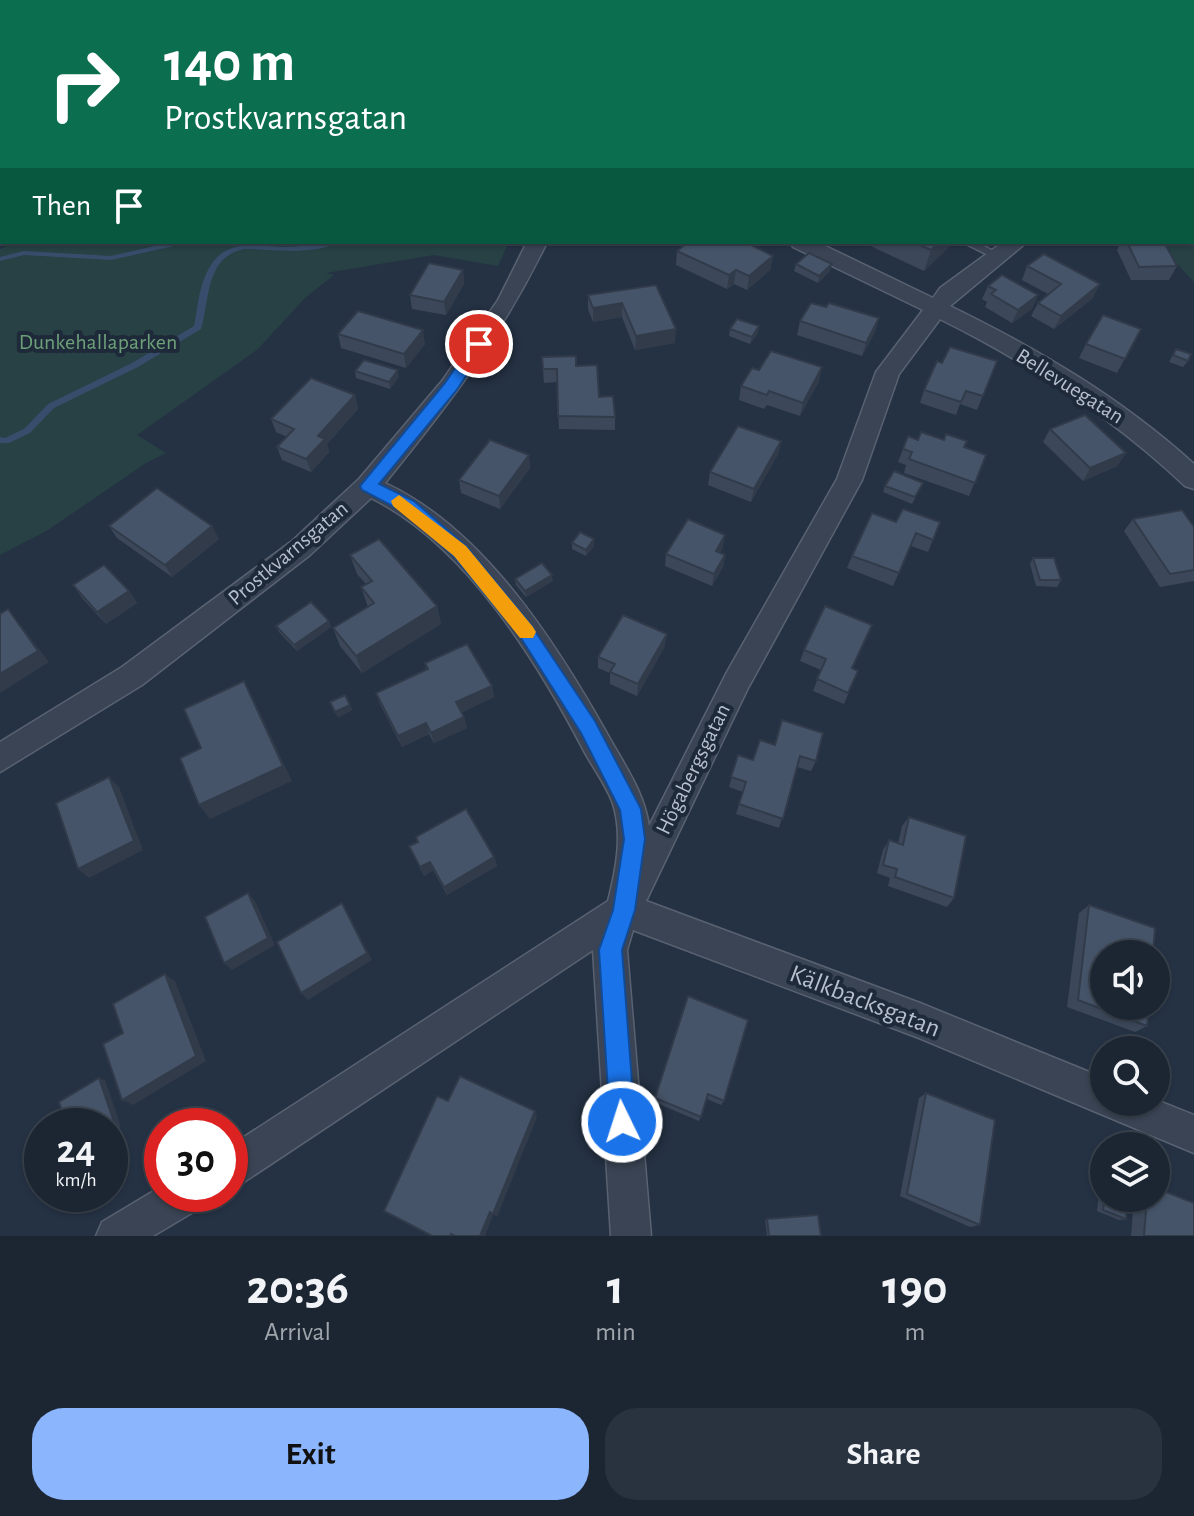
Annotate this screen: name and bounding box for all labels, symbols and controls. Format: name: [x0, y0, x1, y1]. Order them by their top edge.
icon: right: [32, 32, 136, 136]
text: 140 m: [164, 35, 295, 91]
text: Prostkvarnsgatan: [164, 100, 407, 136]
icon: arrive: [107, 184, 151, 228]
text: Then: [32, 191, 91, 221]
pin: [445, 310, 513, 378]
icon: arrive: [457, 322, 501, 366]
park label: Dunkehallaparken: [19, 331, 177, 353]
street label: Bellevuegatan: [1012, 344, 1128, 428]
street label: Prostkvarnsgatan: [224, 497, 352, 609]
street label: Högabergsgatan: [652, 700, 734, 838]
map controls: [1090, 940, 1170, 1212]
button: sound: [1090, 940, 1170, 1020]
street label: Kälkbacksgatan: [786, 960, 944, 1042]
button: search: [1090, 1036, 1170, 1116]
position arrow: [580, 1080, 664, 1164]
speed limit sign: 30: [144, 1108, 248, 1212]
text: 24: [57, 1130, 95, 1170]
button: layers: [1090, 1132, 1170, 1212]
text: km/h: [55, 1170, 97, 1190]
text: 20:36: [246, 1265, 349, 1313]
text: 1: [607, 1265, 624, 1313]
text: 190: [882, 1265, 948, 1313]
text: Arrival: [264, 1319, 331, 1345]
text: min: [595, 1319, 636, 1345]
text: m: [904, 1319, 925, 1345]
button: Exit: [32, 1408, 589, 1500]
button: Share: [605, 1408, 1162, 1500]

